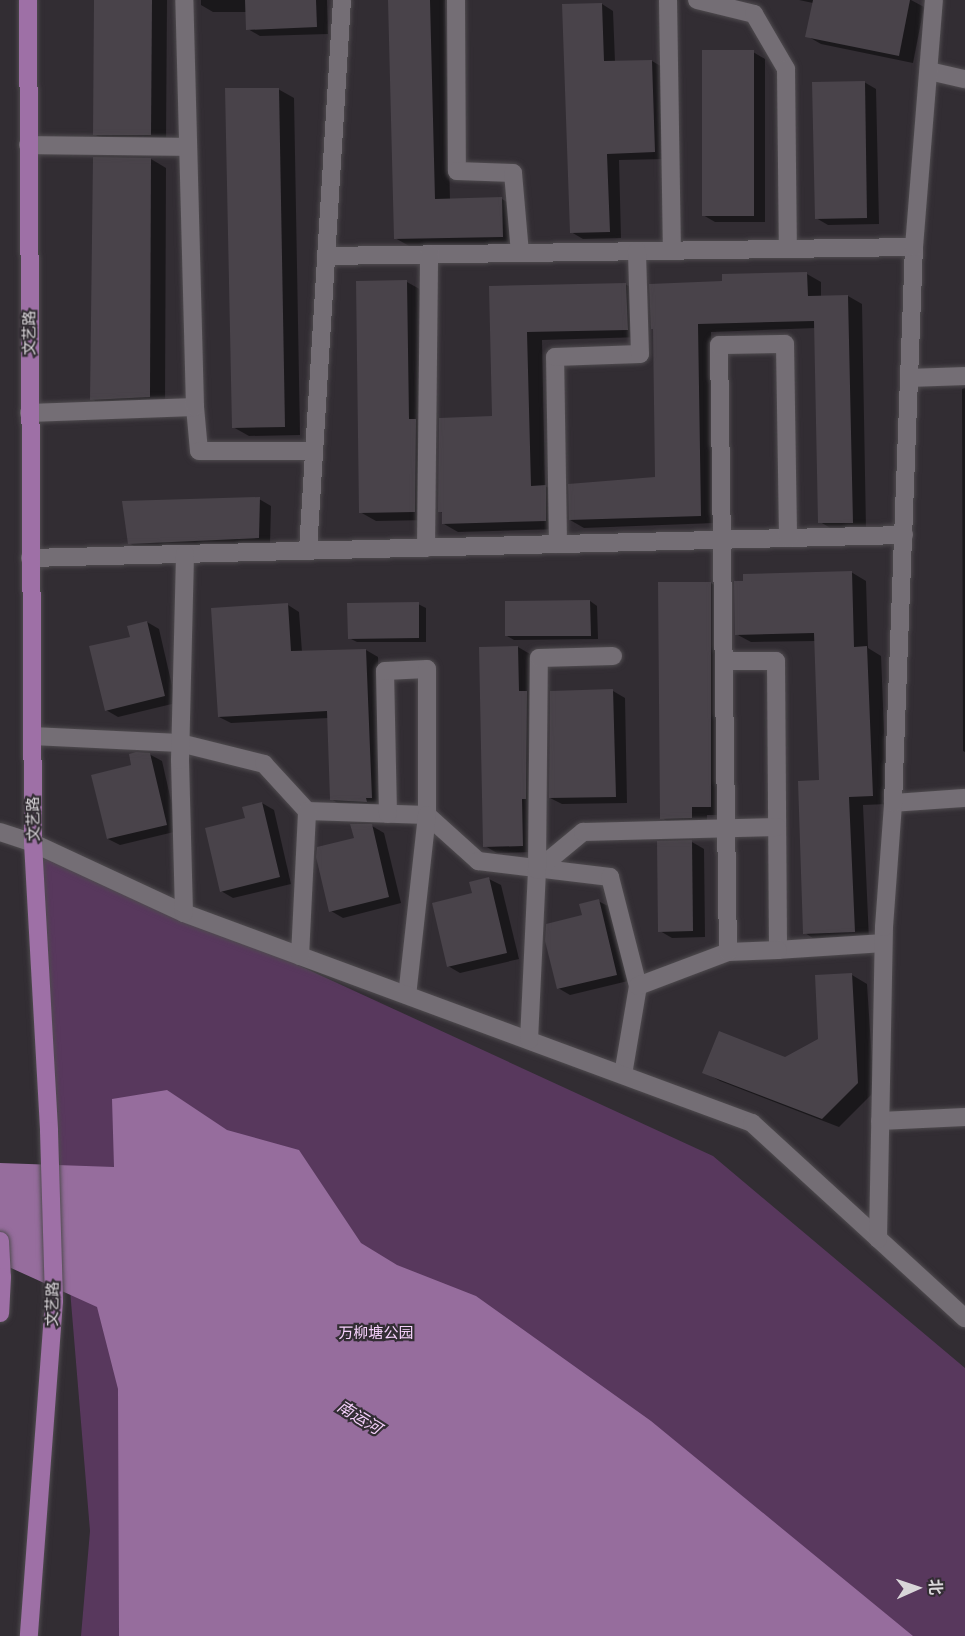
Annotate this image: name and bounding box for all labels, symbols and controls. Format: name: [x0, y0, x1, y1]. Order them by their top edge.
street label: 文艺路: [20, 311, 38, 355]
street label: 文艺路: [24, 796, 42, 842]
street label: 文艺路: [43, 1281, 61, 1327]
park label: 万柳塘公园: [339, 1324, 413, 1342]
water label: 南运河: [334, 1397, 384, 1439]
north arrow: [887, 1558, 947, 1618]
text: 北: [924, 1578, 947, 1596]

